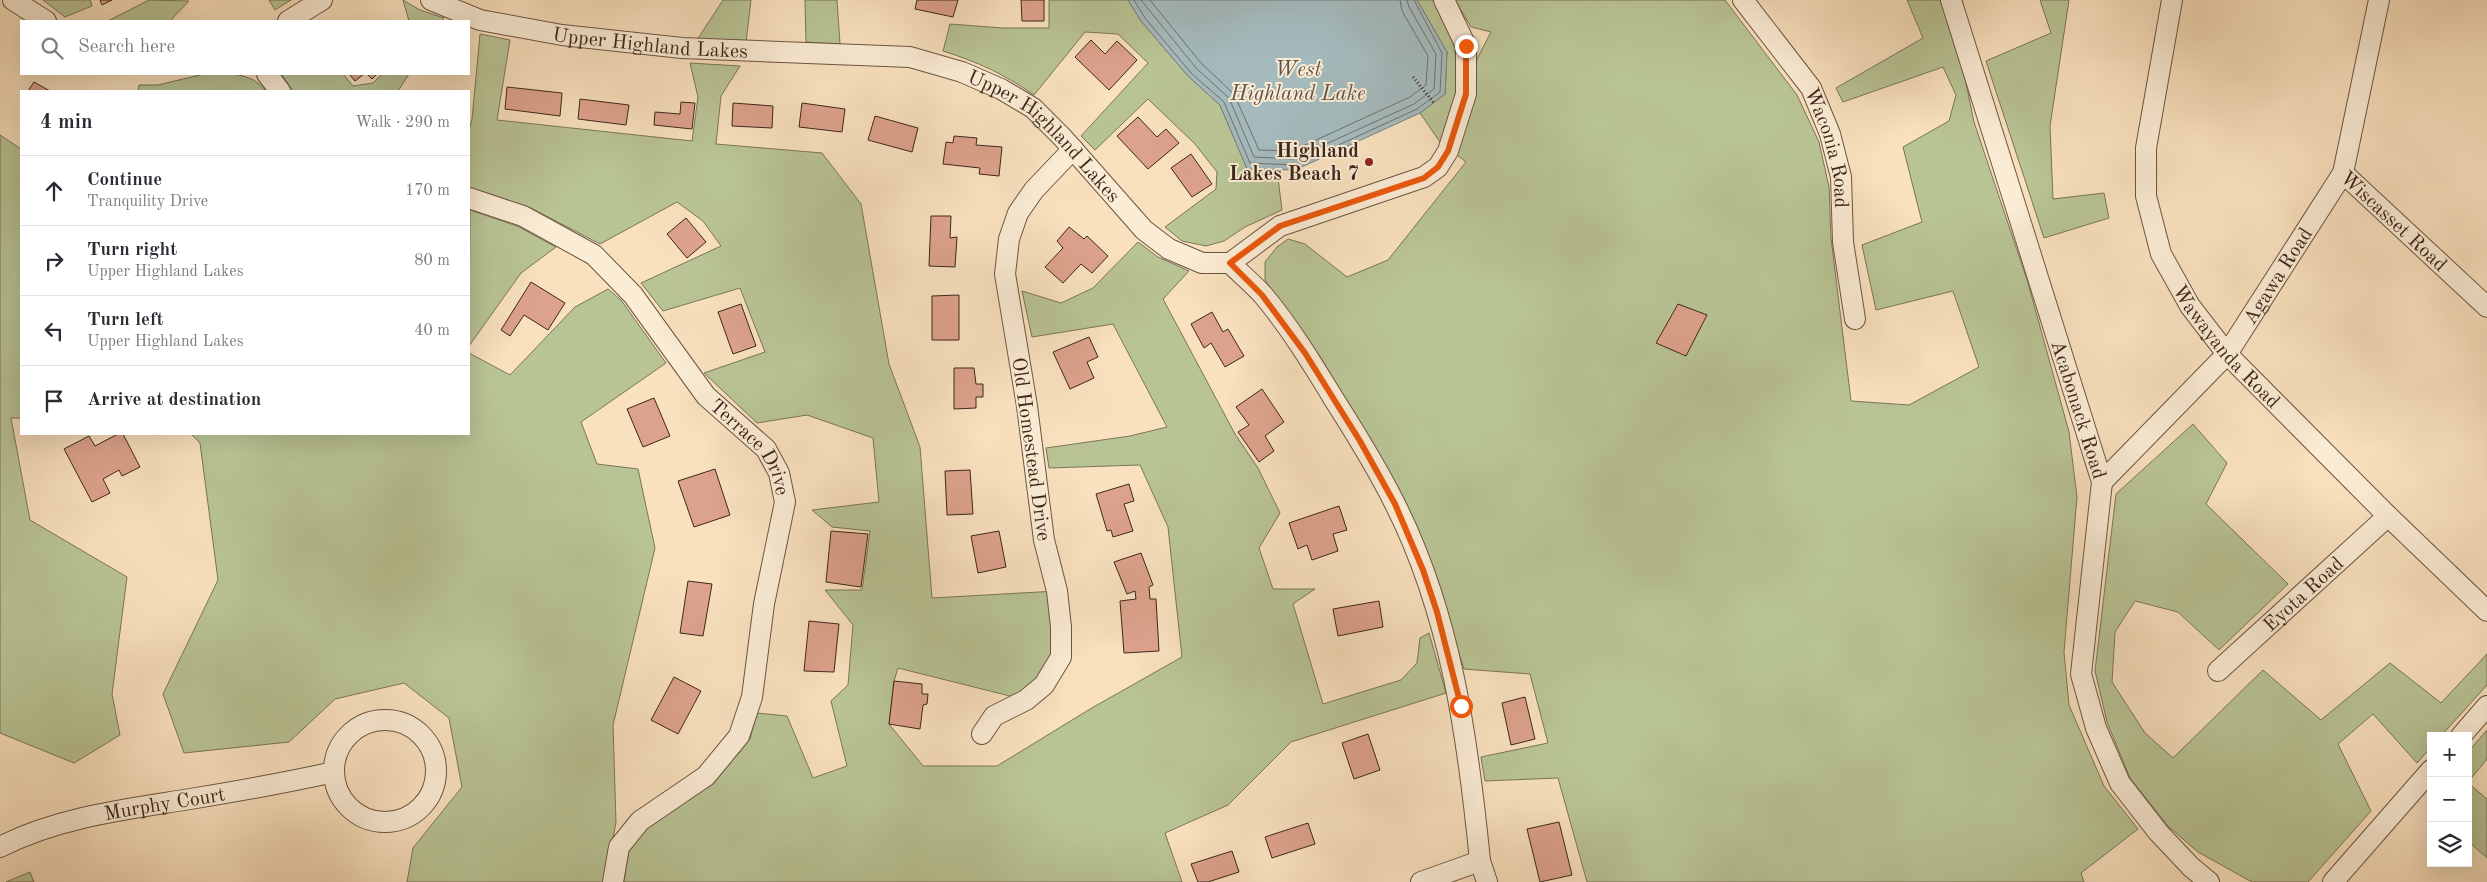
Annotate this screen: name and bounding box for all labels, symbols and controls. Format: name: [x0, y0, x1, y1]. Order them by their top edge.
search box: [20, 20, 470, 75]
street label: Upper Highland Lakes: [551, 25, 748, 63]
icon: search: [38, 34, 66, 62]
route end: [1455, 35, 1478, 58]
text: Search here: [78, 38, 175, 57]
water label: West Highland Lake: [1229, 60, 1366, 105]
street label: Upper Highland Lakes: [964, 68, 1123, 207]
street label: Waconia Road: [1800, 85, 1850, 208]
text: 4 min: [40, 112, 93, 133]
text: Walk · 290 m: [355, 115, 450, 131]
place label: Highland Lakes Beach 7: [1229, 142, 1359, 185]
marker: Highland Lakes Beach 7: [1363, 156, 1375, 168]
street label: Wiscasset Road: [2336, 168, 2450, 276]
text: Continue: [87, 171, 162, 190]
icon: ahead: [40, 177, 68, 205]
text: 170 m: [405, 183, 450, 199]
text: Tranquility Drive: [87, 194, 208, 210]
street label: Agawa Road: [2241, 225, 2317, 329]
text: Turn right: [87, 241, 177, 260]
icon: right: [40, 247, 68, 275]
text: 80 m: [414, 253, 450, 269]
text: Upper Highland Lakes: [87, 264, 244, 280]
street label: Wawayanda Road: [2168, 282, 2283, 413]
text: Turn left: [87, 311, 164, 330]
icon: left: [40, 317, 68, 345]
text: 40 m: [414, 323, 450, 339]
text: Upper Highland Lakes: [87, 334, 244, 350]
street label: Acabonack Road: [2046, 338, 2108, 482]
street label: Old Homestead Drive: [1007, 356, 1053, 542]
icon: arrive: [40, 387, 68, 415]
text: Arrive at destination: [87, 391, 261, 410]
street label: Terrace Drive: [705, 396, 791, 497]
street label: Eyota Road: [2260, 554, 2348, 636]
route start: [1450, 695, 1473, 718]
map controls: [2427, 732, 2472, 867]
button: +: [2427, 732, 2472, 777]
button: −: [2427, 777, 2472, 822]
street label: Murphy Court: [103, 785, 227, 825]
button: layers: [2427, 822, 2472, 867]

